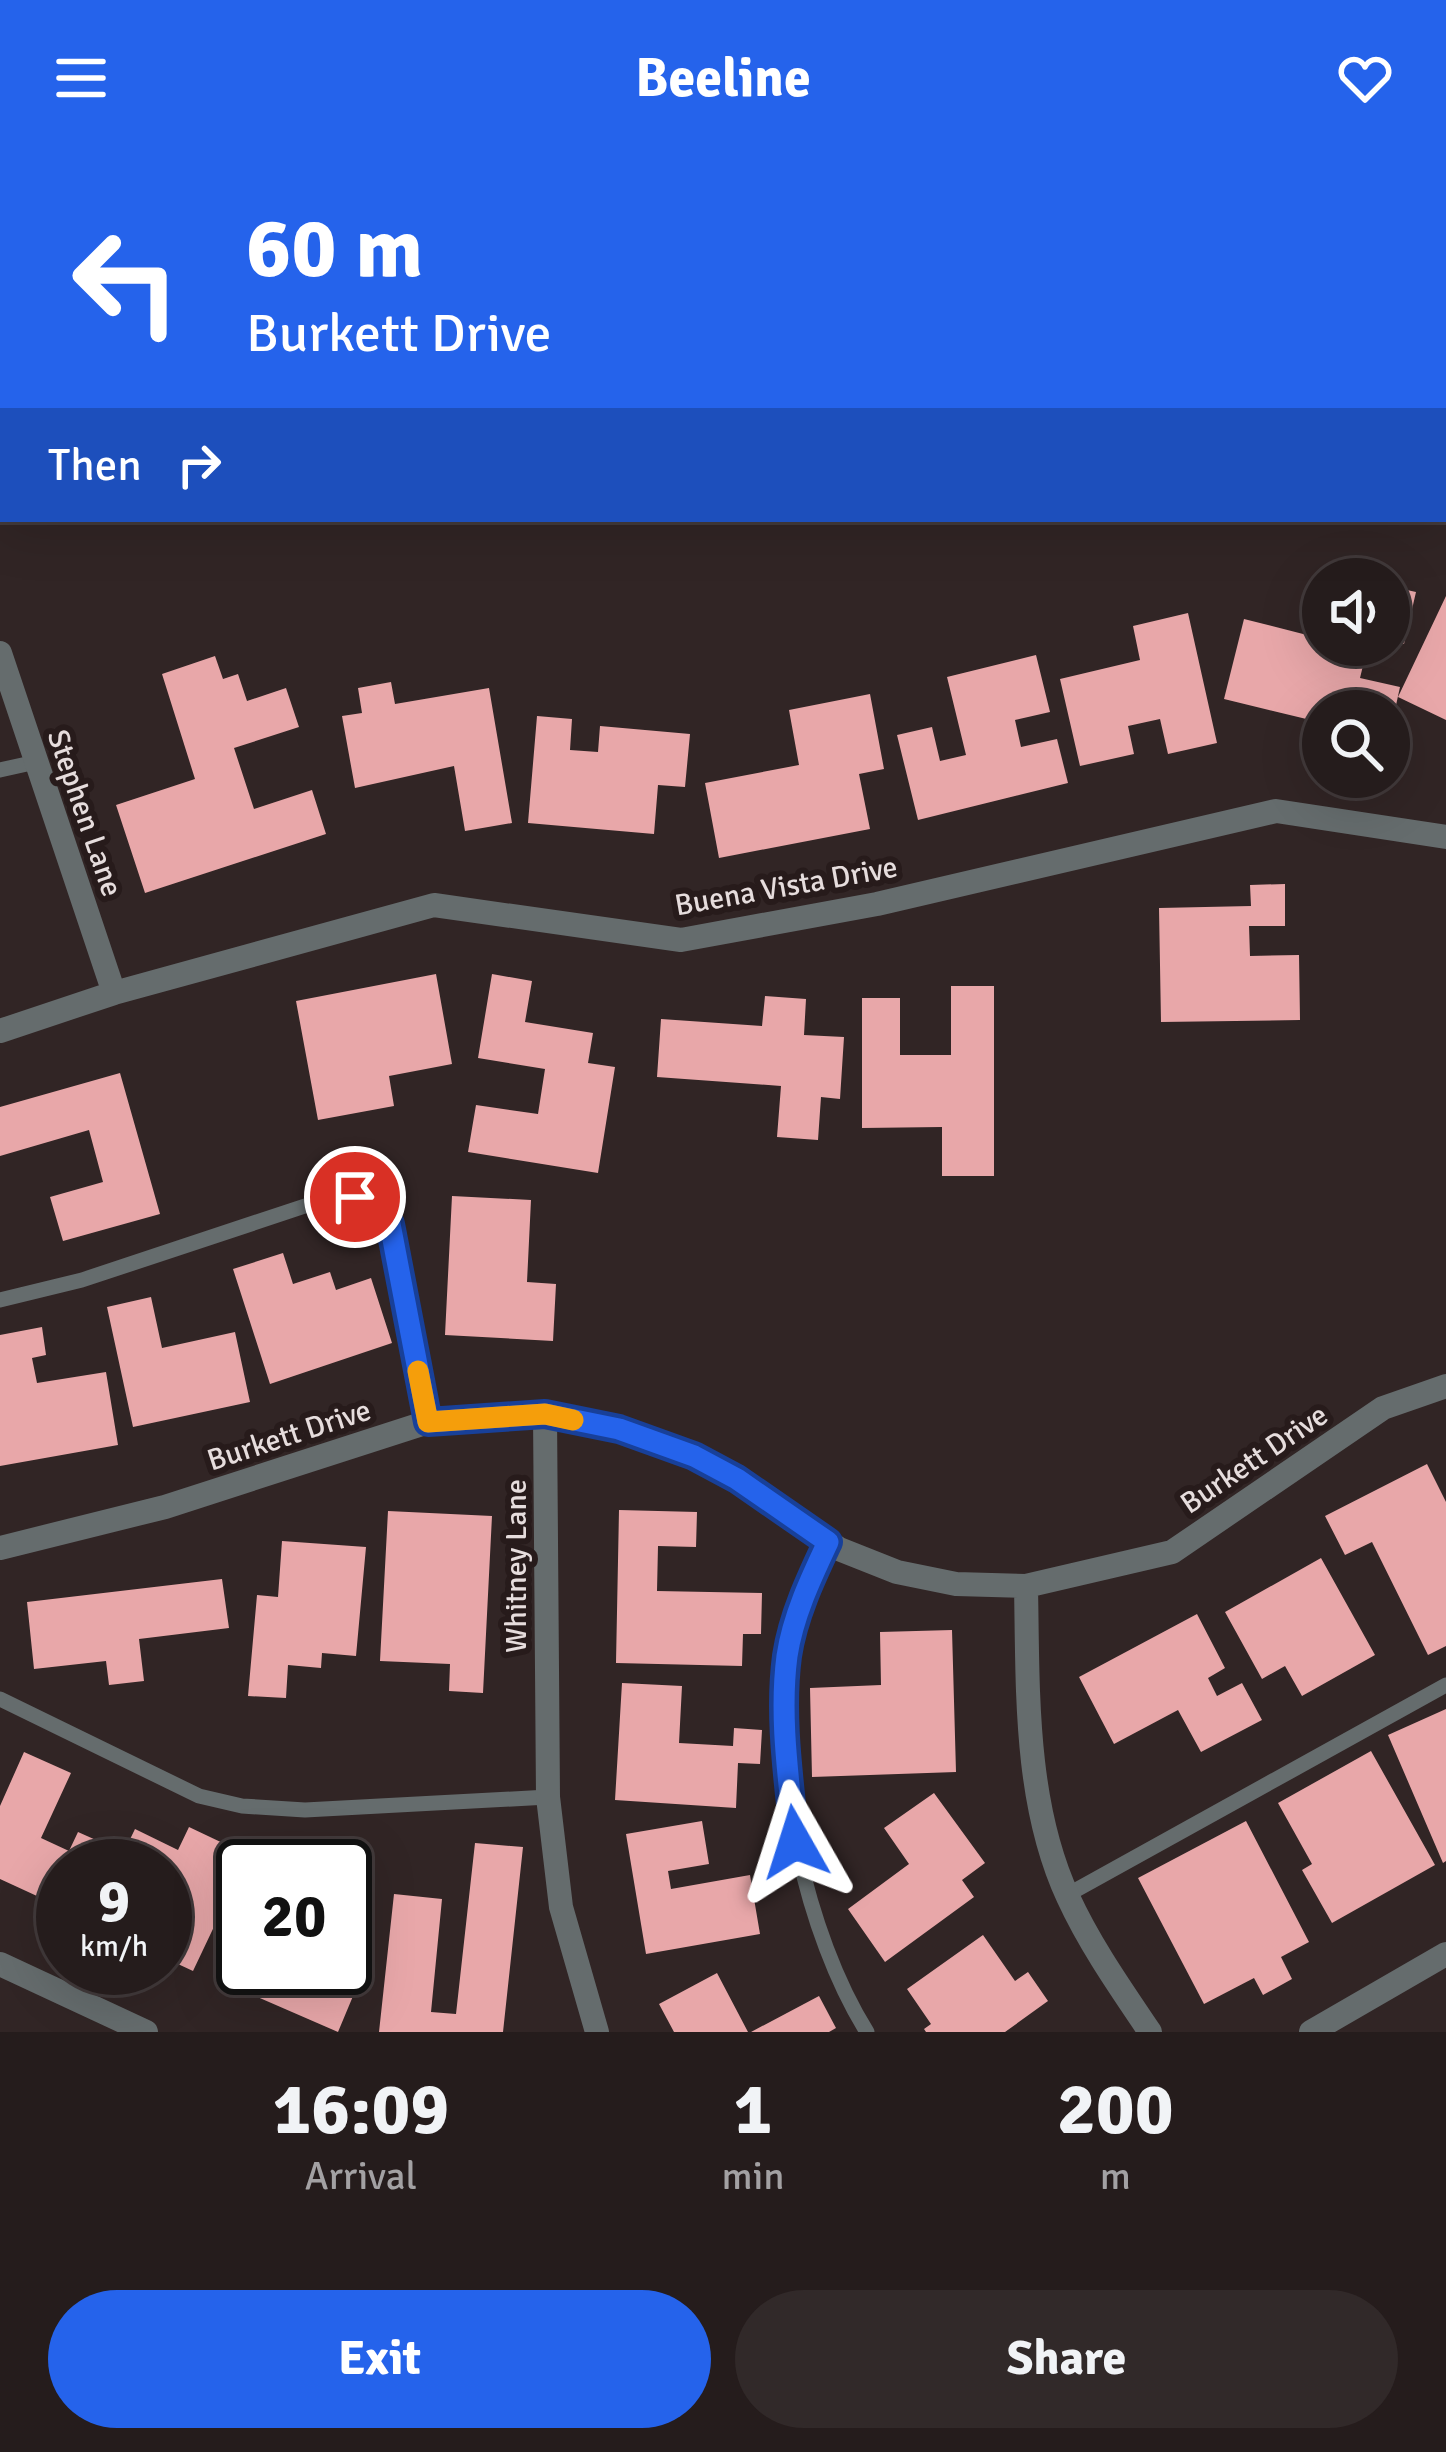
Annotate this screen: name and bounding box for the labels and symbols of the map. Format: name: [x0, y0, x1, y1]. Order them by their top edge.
street label: Stephen Lane: [39, 725, 130, 901]
street label: Buena Vista Drive: [672, 849, 900, 924]
pin: [304, 1146, 406, 1248]
street label: Burkett Drive: [203, 1392, 376, 1479]
street label: Burkett Drive: [1174, 1397, 1335, 1522]
street label: Whitney Lane: [498, 1479, 535, 1653]
position arrow: [732, 1779, 858, 1905]
speed limit sign: 20: [216, 1839, 372, 1995]

